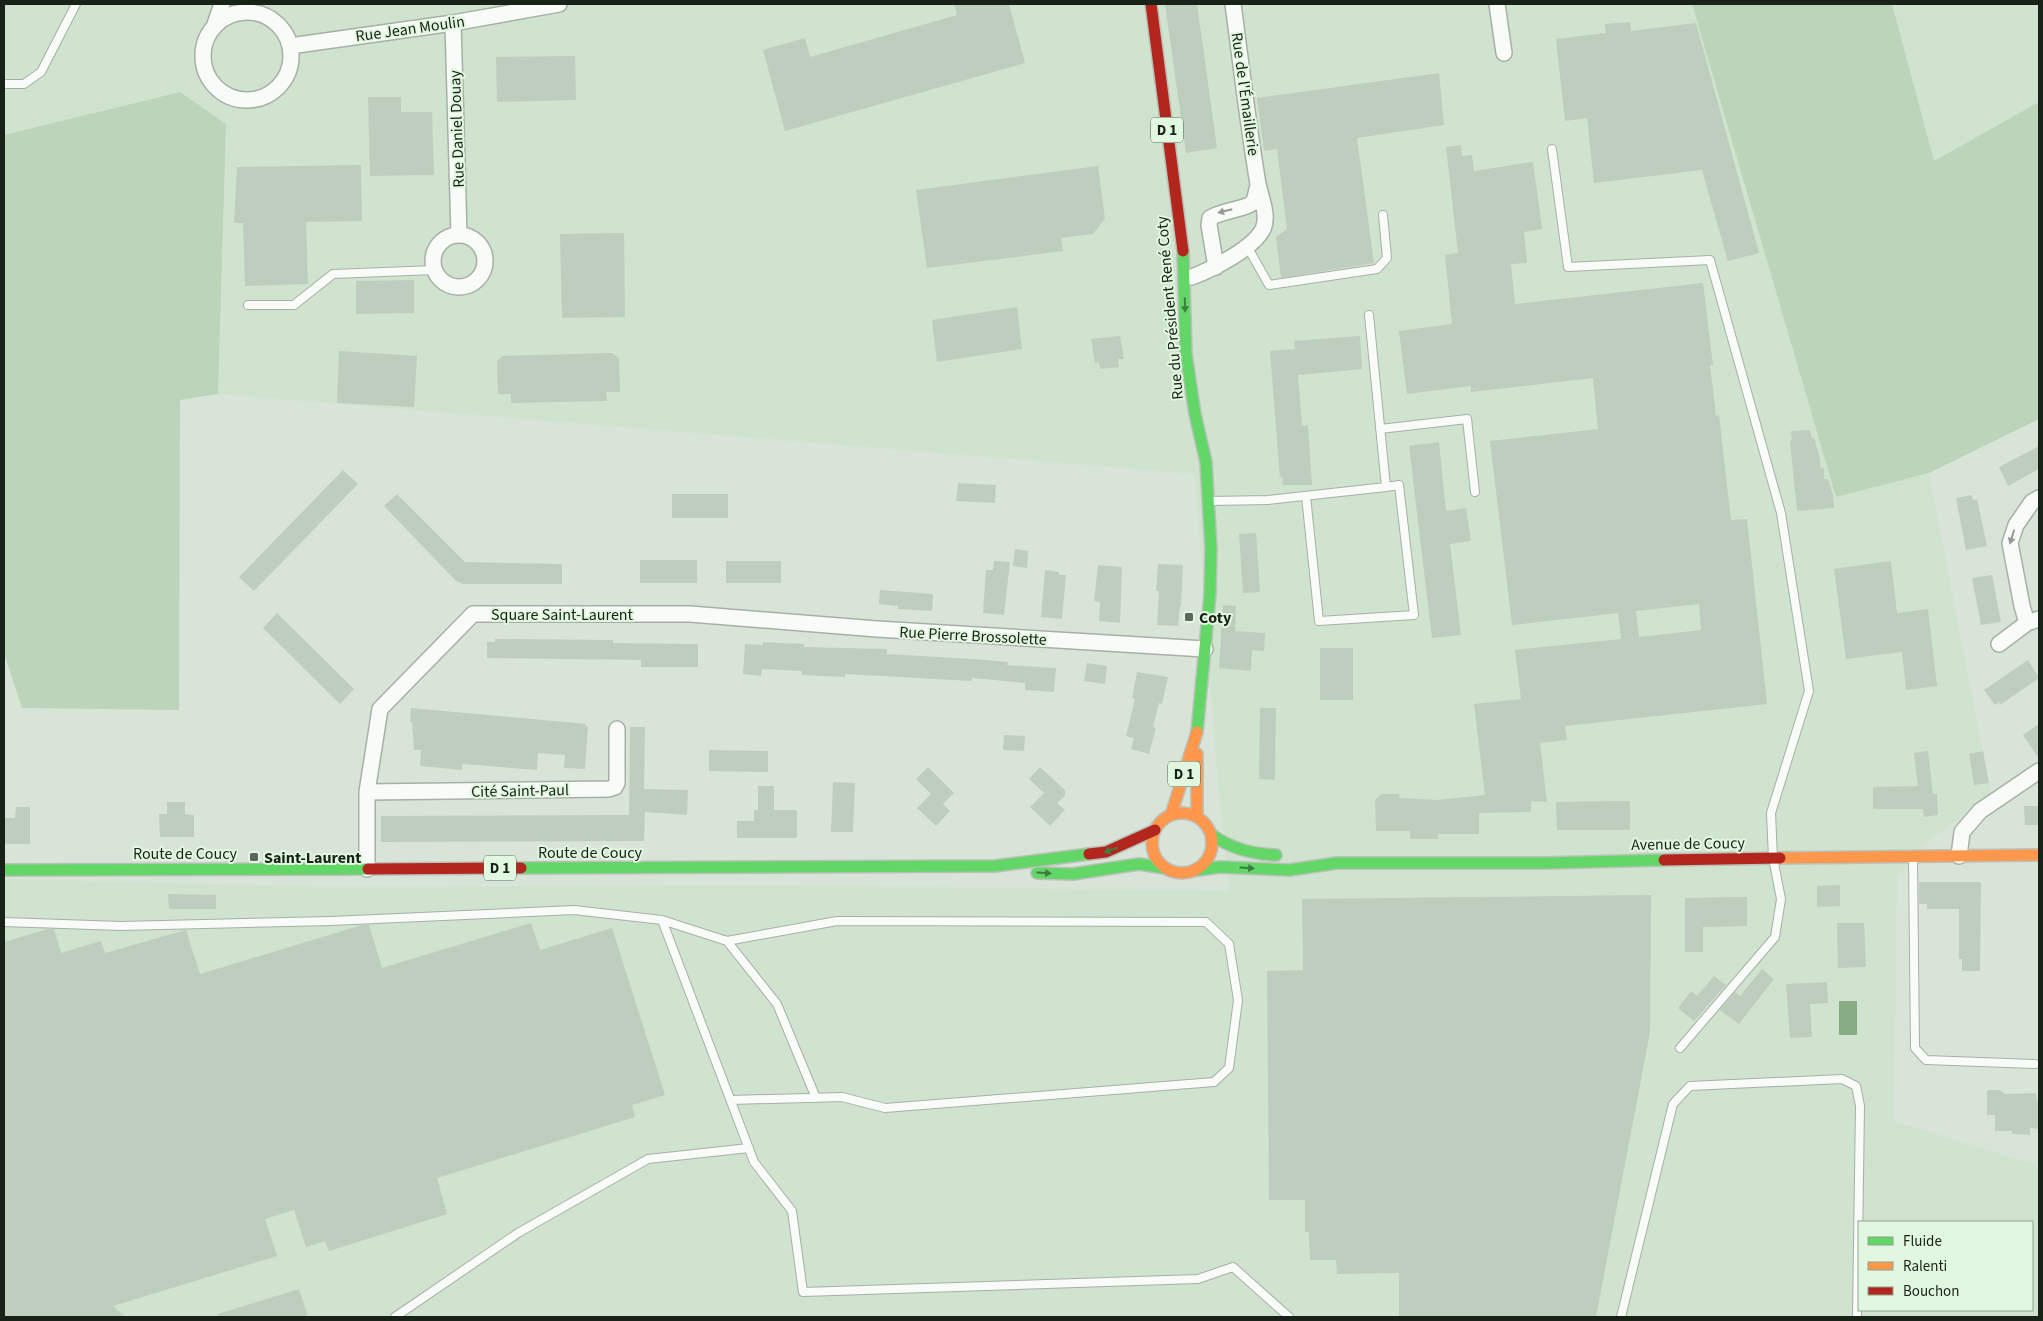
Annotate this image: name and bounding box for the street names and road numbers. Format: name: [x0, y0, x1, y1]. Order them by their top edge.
street label: Rue Jean Moulin: [354, 10, 466, 48]
street label: Rue de l'Émaillerie: [1225, 31, 1265, 157]
street label: Rue Daniel Douay: [444, 69, 470, 188]
road number: D 1: [1151, 118, 1183, 142]
street label: Rue du Président René Coty: [1151, 215, 1189, 401]
street label: Square Saint-Laurent: [491, 604, 634, 626]
street label: Rue Pierre Brossolette: [899, 621, 1047, 651]
road number: D 1: [1168, 762, 1200, 786]
street label: Cité Saint-Paul: [471, 779, 569, 803]
street label: Avenue de Coucy: [1631, 832, 1746, 856]
street label: Route de Coucy: [538, 842, 643, 864]
street label: Route de Coucy: [133, 843, 238, 865]
road number: D 1: [484, 856, 516, 880]

